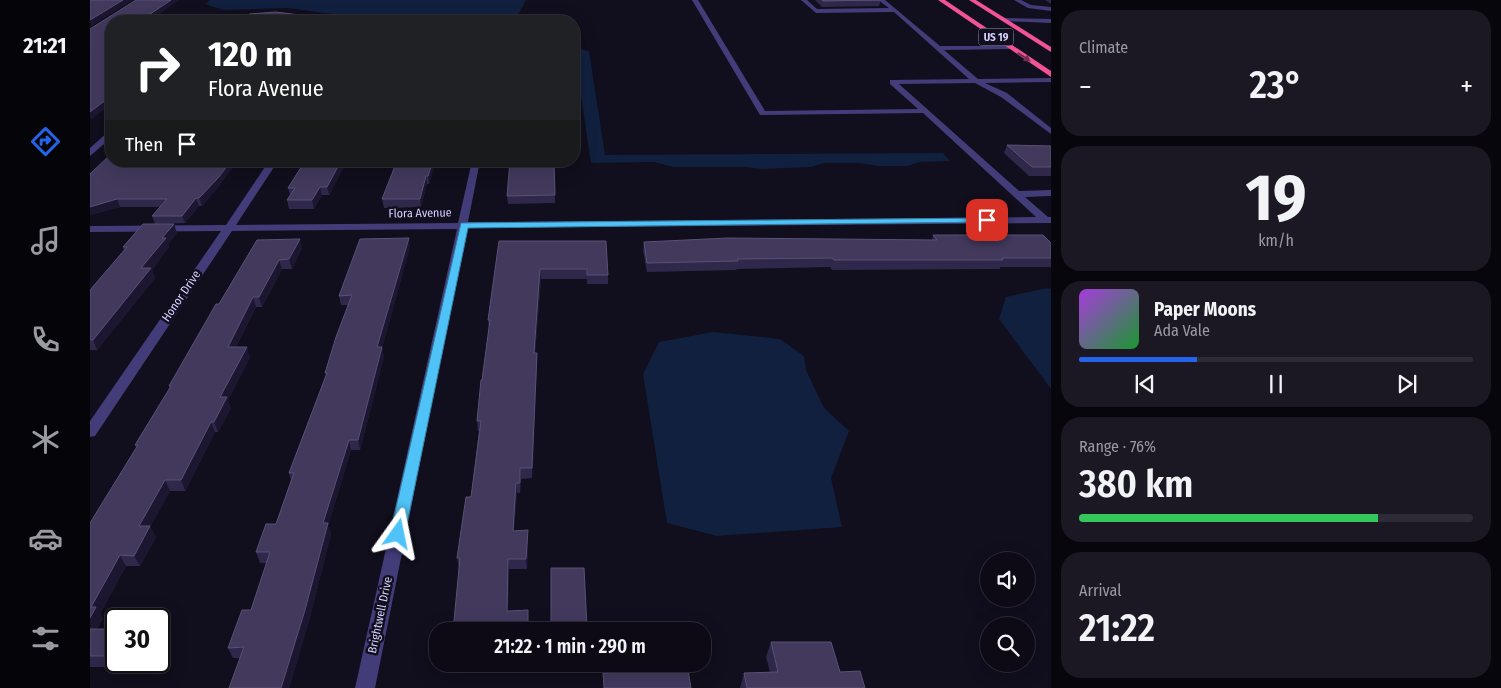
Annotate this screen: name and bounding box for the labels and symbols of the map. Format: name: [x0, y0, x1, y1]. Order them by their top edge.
road number: US 19: [978, 28, 1014, 46]
one-way arrow: [1018, 52, 1031, 62]
pin: [966, 199, 1008, 241]
street label: Flora Avenue: [388, 205, 452, 221]
street label: Honor Drive: [159, 268, 203, 324]
position arrow: [371, 507, 423, 559]
street label: Brightwell Drive: [365, 575, 395, 655]
speed limit sign: 30: [105, 608, 170, 673]

